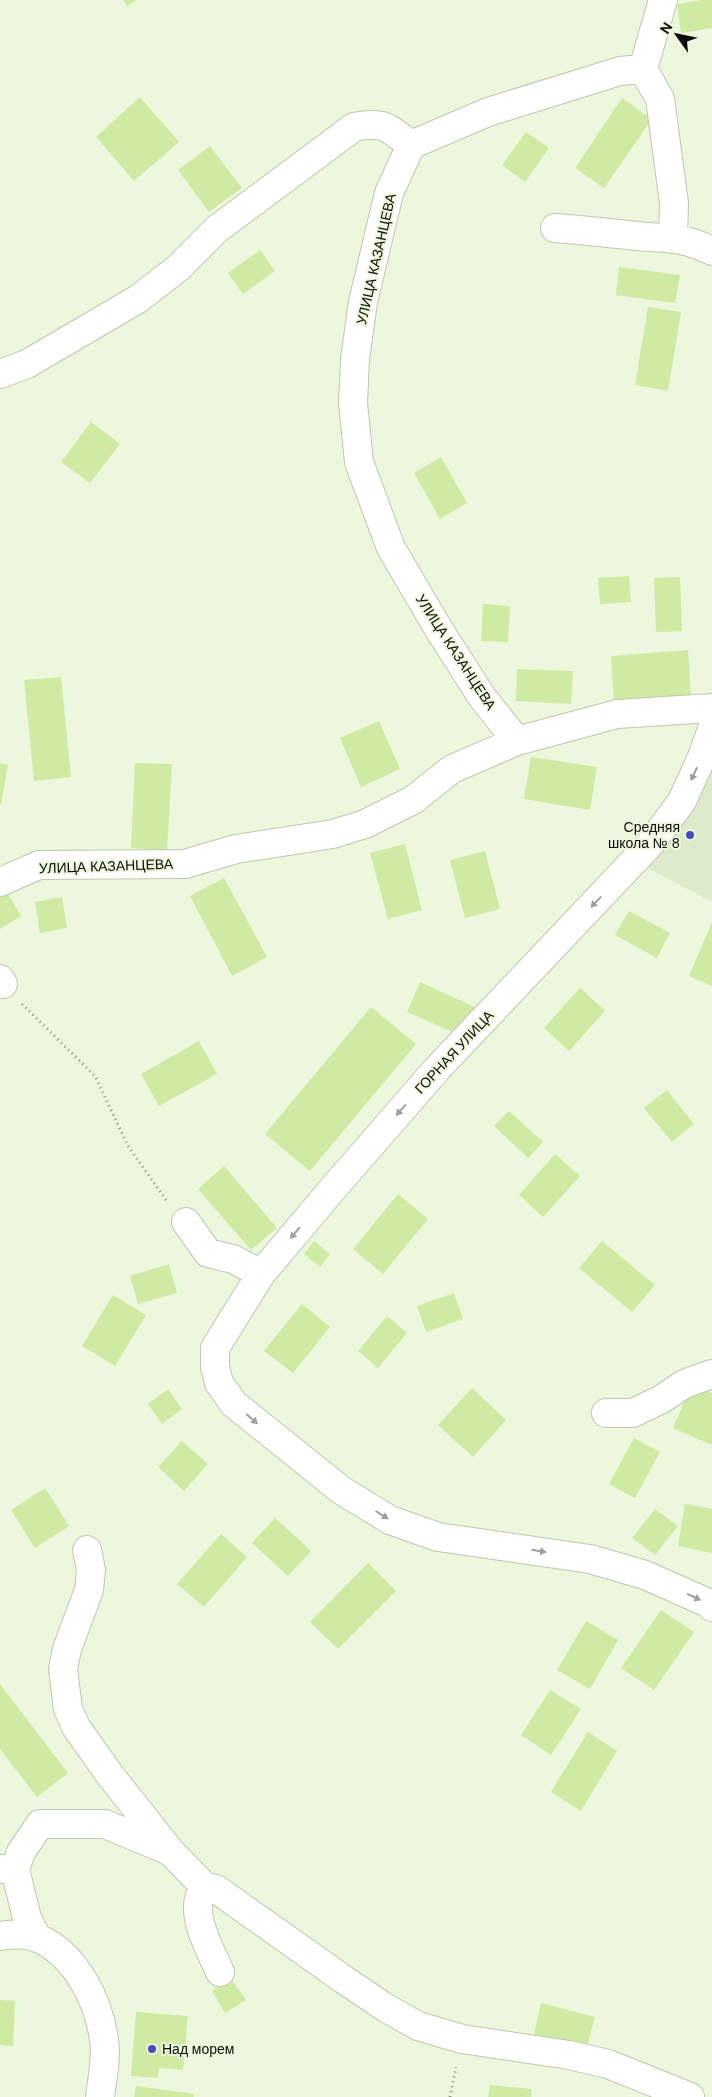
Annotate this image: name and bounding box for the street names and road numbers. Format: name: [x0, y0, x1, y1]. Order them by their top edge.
street label: УЛИЦА КАЗАНЦЕВА: [352, 191, 400, 326]
street label: УЛИЦА КАЗАНЦЕВА: [412, 591, 500, 714]
street label: УЛИЦА КАЗАНЦЕВА: [39, 855, 174, 877]
street label: ГОРНАЯ УЛИЦА: [411, 1006, 498, 1098]

